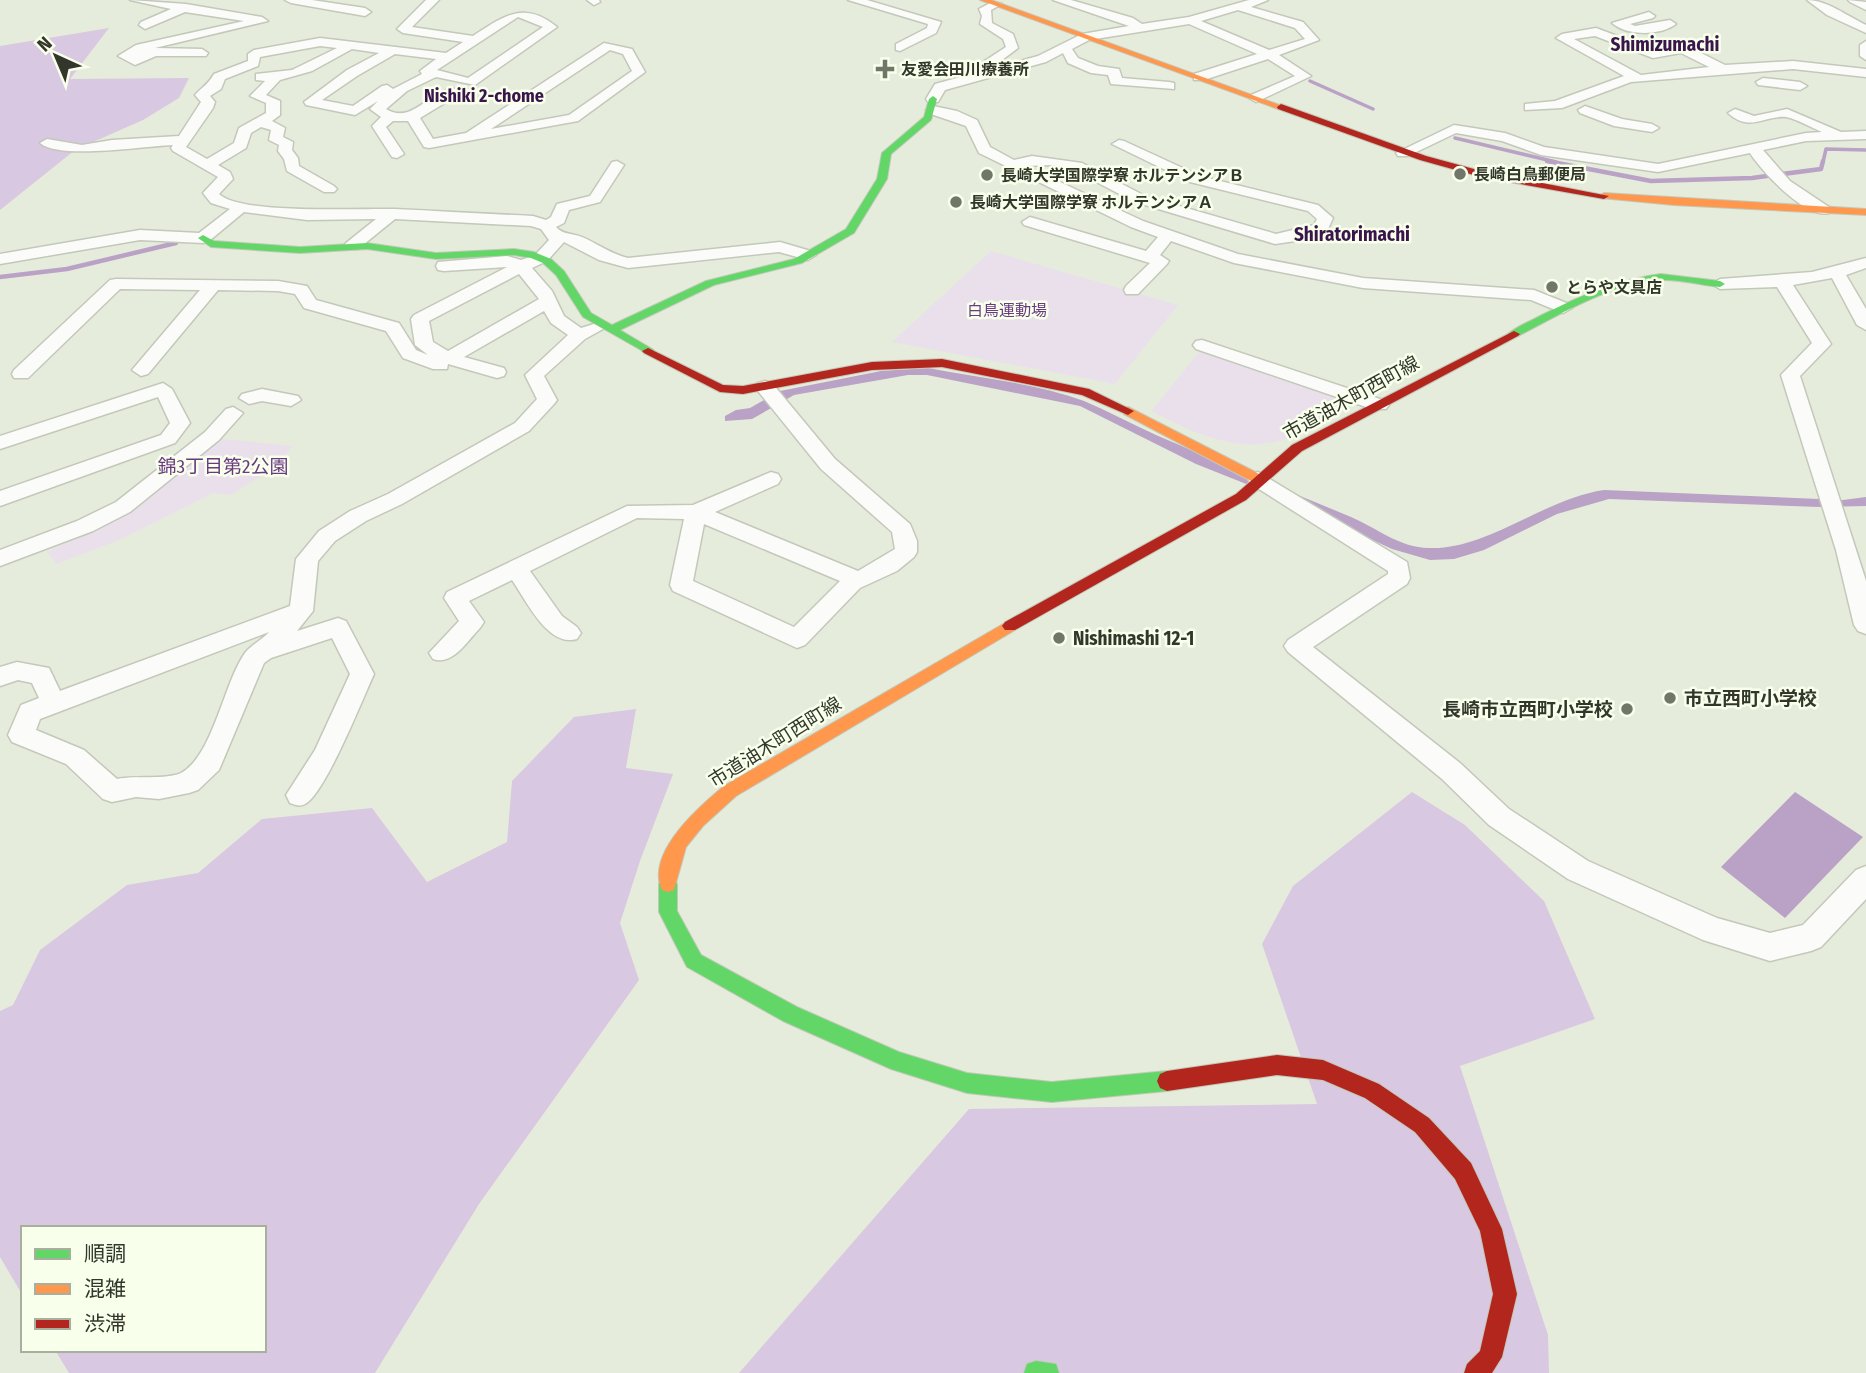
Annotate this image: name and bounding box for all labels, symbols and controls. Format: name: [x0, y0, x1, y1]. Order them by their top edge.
north arrow: [21, 21, 91, 91]
text: N: [32, 32, 57, 56]
district label: Shimizumachi: [1611, 33, 1720, 56]
marker: 友愛会田川療養所: [875, 59, 895, 79]
place label: 友愛会田川療養所: [901, 60, 1029, 79]
district label: Nishiki 2-chome: [424, 85, 544, 107]
place label: 長崎白鳥郵便局: [1474, 165, 1586, 184]
place label: 長崎大学国際学寮 ホルテンシアＢ: [1001, 166, 1244, 185]
marker: 長崎白鳥郵便局: [1452, 166, 1468, 182]
marker: 長崎大学国際学寮 ホルテンシアＢ: [979, 167, 995, 183]
place label: 長崎大学国際学寮 ホルテンシアＡ: [970, 193, 1213, 212]
marker: 長崎大学国際学寮 ホルテンシアＡ: [948, 194, 964, 210]
district label: Shiratorimachi: [1294, 223, 1410, 246]
place label: とらや文具店: [1566, 278, 1662, 297]
marker: とらや文具店: [1544, 279, 1560, 295]
park label: 白鳥運動場: [967, 301, 1047, 320]
street label: 市道油木町西町線: [1279, 351, 1423, 445]
park label: 錦3丁目第2公園: [158, 455, 288, 478]
place label: Nishimashi 12-1: [1073, 627, 1194, 650]
marker: Nishimashi 12-1: [1051, 630, 1067, 646]
place label: 市立西町小学校: [1684, 687, 1817, 710]
marker: 市立西町小学校: [1662, 690, 1678, 706]
street label: 市道油木町西町線: [704, 692, 846, 792]
place label: 長崎市立西町小学校: [1442, 698, 1613, 721]
marker: 長崎市立西町小学校: [1619, 701, 1635, 717]
legend: [21, 1226, 266, 1352]
text: 順調: [84, 1241, 126, 1267]
text: 混雑: [84, 1276, 126, 1302]
text: 渋滞: [84, 1311, 126, 1337]

